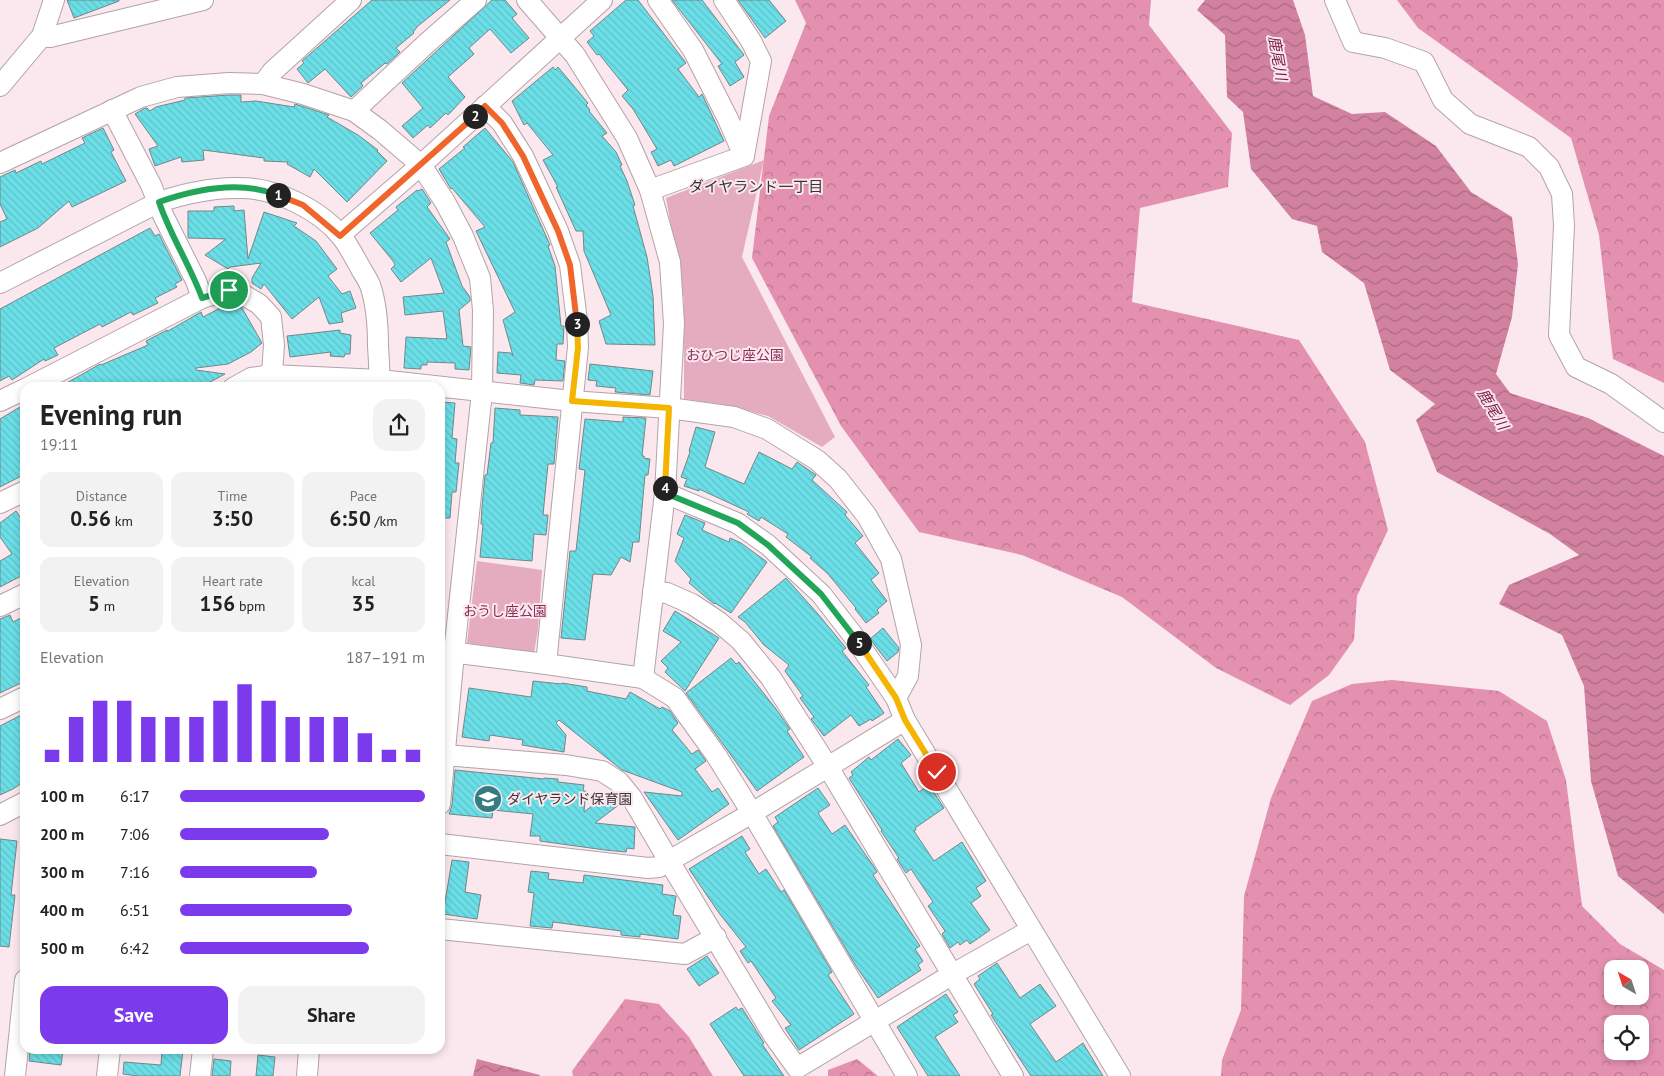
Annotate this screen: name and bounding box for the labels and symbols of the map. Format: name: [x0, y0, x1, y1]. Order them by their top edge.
water label: 鹿尾川: [1265, 34, 1292, 84]
pin: 2: [462, 104, 488, 128]
district label: ダイヤランド一丁目: [689, 177, 823, 196]
pin: 1: [266, 182, 290, 208]
pin: [208, 269, 250, 311]
pin: 3: [564, 312, 590, 336]
park label: おひつじ座公園: [686, 346, 784, 364]
water label: 鹿尾川: [1473, 385, 1514, 435]
pin: 4: [652, 476, 678, 500]
park label: おうし座公園: [463, 602, 547, 620]
pin: 5: [846, 630, 872, 656]
pin: [916, 751, 958, 793]
school or university icon: ダイヤランド保育園: [473, 784, 503, 814]
place label: ダイヤランド保育園: [507, 790, 633, 808]
north arrow: [1604, 960, 1649, 1005]

